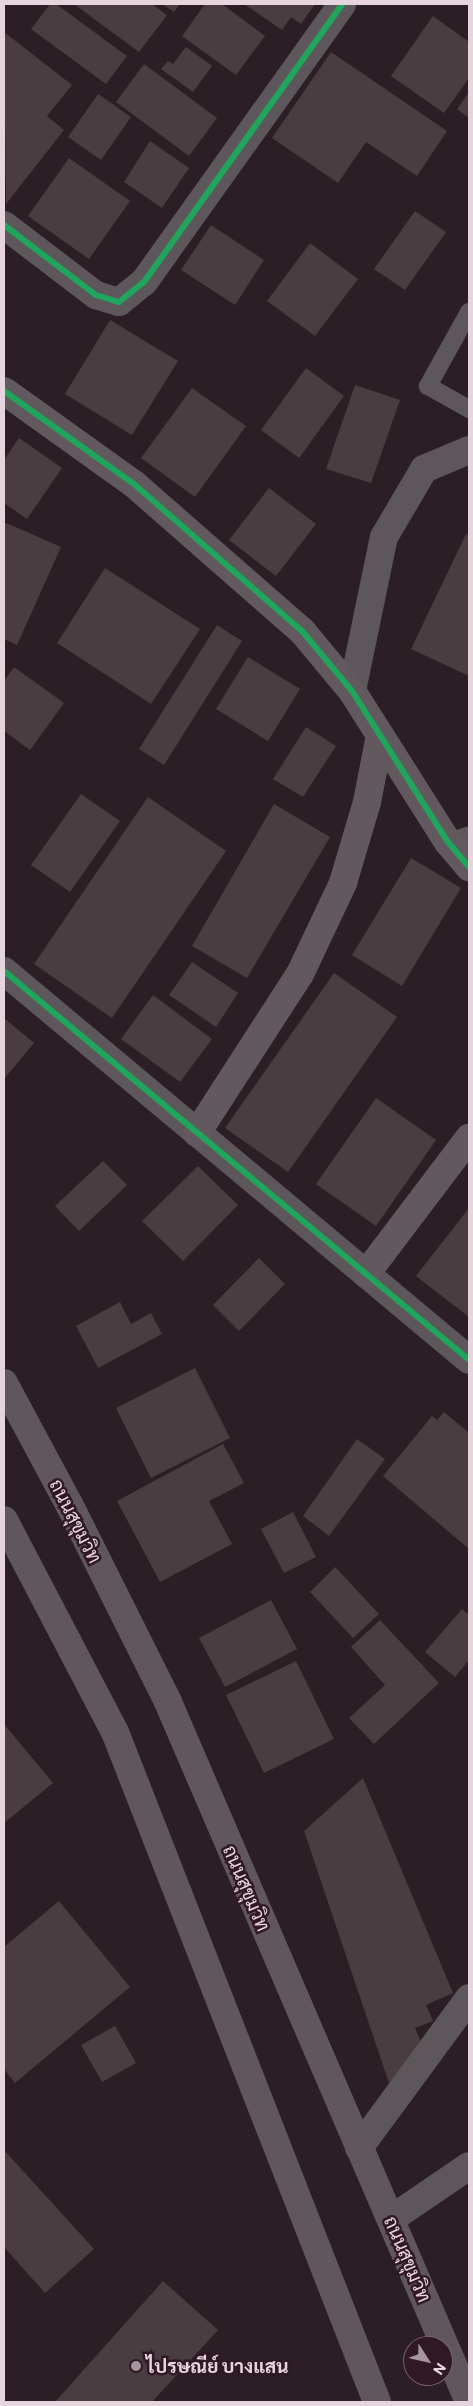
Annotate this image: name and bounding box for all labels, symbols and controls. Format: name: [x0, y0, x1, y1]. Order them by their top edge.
street label: ถนนสุขุมวิท: [45, 1475, 107, 1567]
street label: ถนนสุขุมวิท: [219, 1841, 275, 1935]
street label: ถนนสุขุมวิท: [380, 2212, 436, 2306]
north arrow: [403, 2336, 453, 2386]
place label: ไปรษณีย์ บางแสน: [146, 2355, 289, 2377]
marker: ไปรษณีย์ บางแสน: [130, 2360, 142, 2372]
text: N: [430, 2360, 450, 2378]

